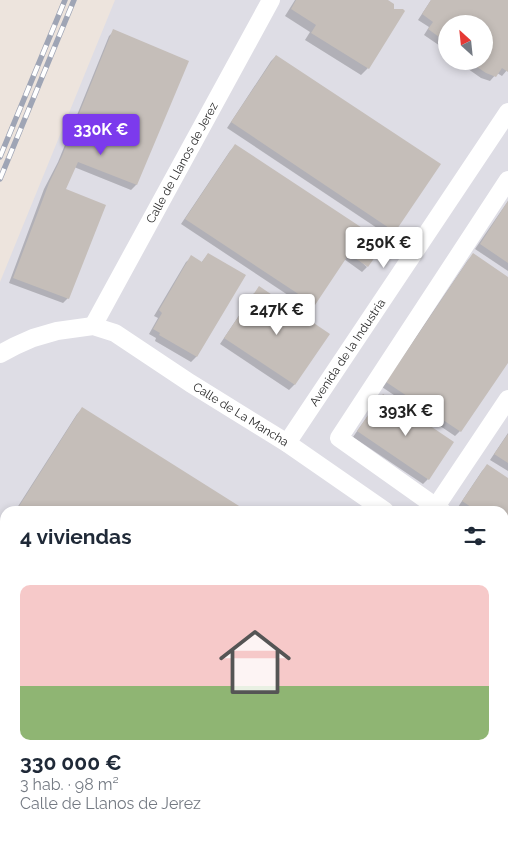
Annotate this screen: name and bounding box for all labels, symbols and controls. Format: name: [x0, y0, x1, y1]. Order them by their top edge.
north arrow: [438, 15, 492, 70]
map controls: [438, 15, 493, 70]
street label: Calle de Llanos de Jerez: [143, 100, 221, 226]
pin: 330K €: [60, 114, 142, 156]
text: 330K €: [74, 120, 128, 139]
pin: 250K €: [343, 226, 425, 269]
text: 250K €: [357, 233, 411, 252]
pin: 247K €: [236, 294, 318, 336]
street label: Avenida de la Industria: [307, 296, 388, 409]
text: 247K €: [250, 300, 304, 319]
street label: Calle de La Mancha: [190, 380, 291, 449]
pin: 393K €: [365, 394, 447, 437]
text: 393K €: [379, 401, 433, 420]
icon: filters: [461, 522, 489, 550]
text: 4 viviendas: [20, 524, 132, 549]
icon: home: [210, 617, 300, 707]
text: 330 000 €: [20, 750, 122, 775]
text: 3 hab. · 98 m²: [20, 775, 119, 794]
text: Calle de Llanos de Jerez: [20, 794, 201, 813]

